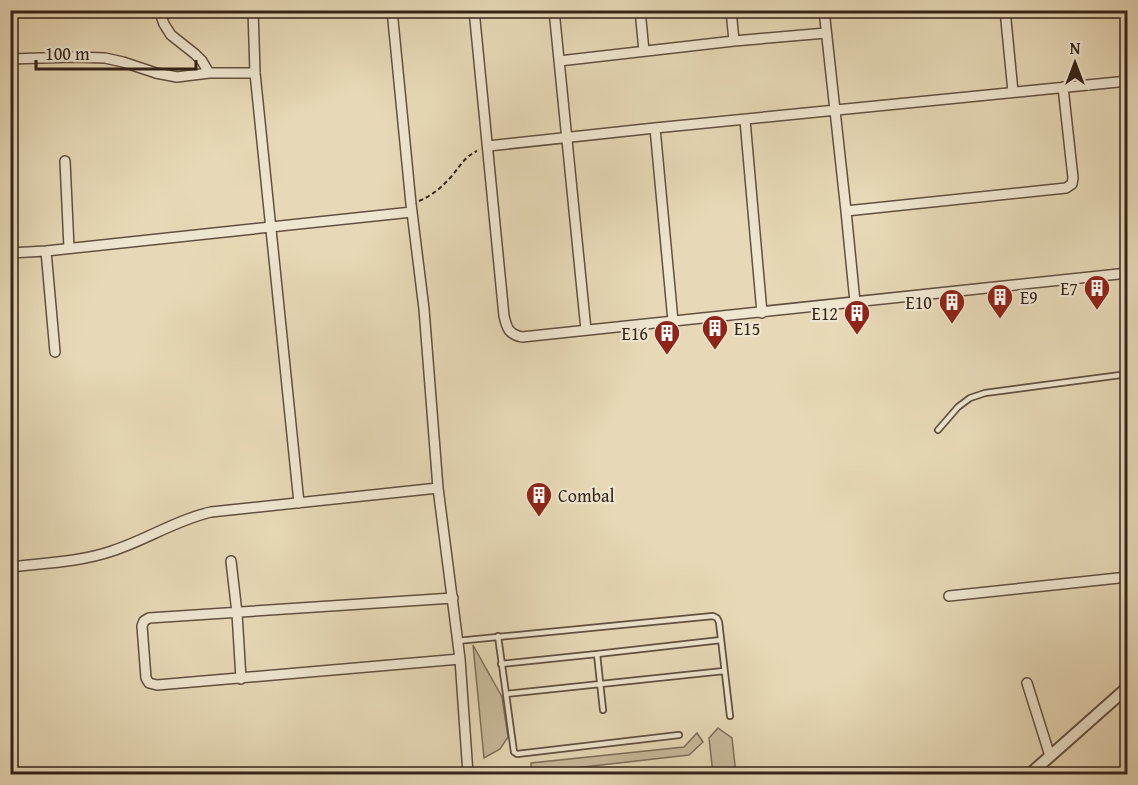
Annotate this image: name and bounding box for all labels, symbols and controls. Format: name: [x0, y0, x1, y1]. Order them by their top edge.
scale bar: [36, 33, 196, 71]
north arrow: [1045, 33, 1105, 93]
text: N: [1070, 36, 1081, 60]
text: 100 m: [45, 40, 90, 67]
building icon: E7: [1082, 273, 1112, 311]
place label: E7: [1060, 275, 1078, 302]
building icon: E9: [985, 282, 1015, 320]
place label: E9: [1020, 284, 1038, 311]
building icon: E10: [937, 287, 967, 325]
place label: E10: [906, 289, 932, 316]
building icon: E12: [842, 298, 872, 336]
place label: E12: [812, 300, 838, 327]
building icon: E15: [700, 313, 730, 351]
place label: E15: [734, 315, 760, 342]
building icon: E16: [652, 318, 682, 356]
place label: E16: [622, 320, 648, 347]
building icon: Combal: [524, 480, 554, 518]
place label: Combal: [558, 482, 615, 509]

